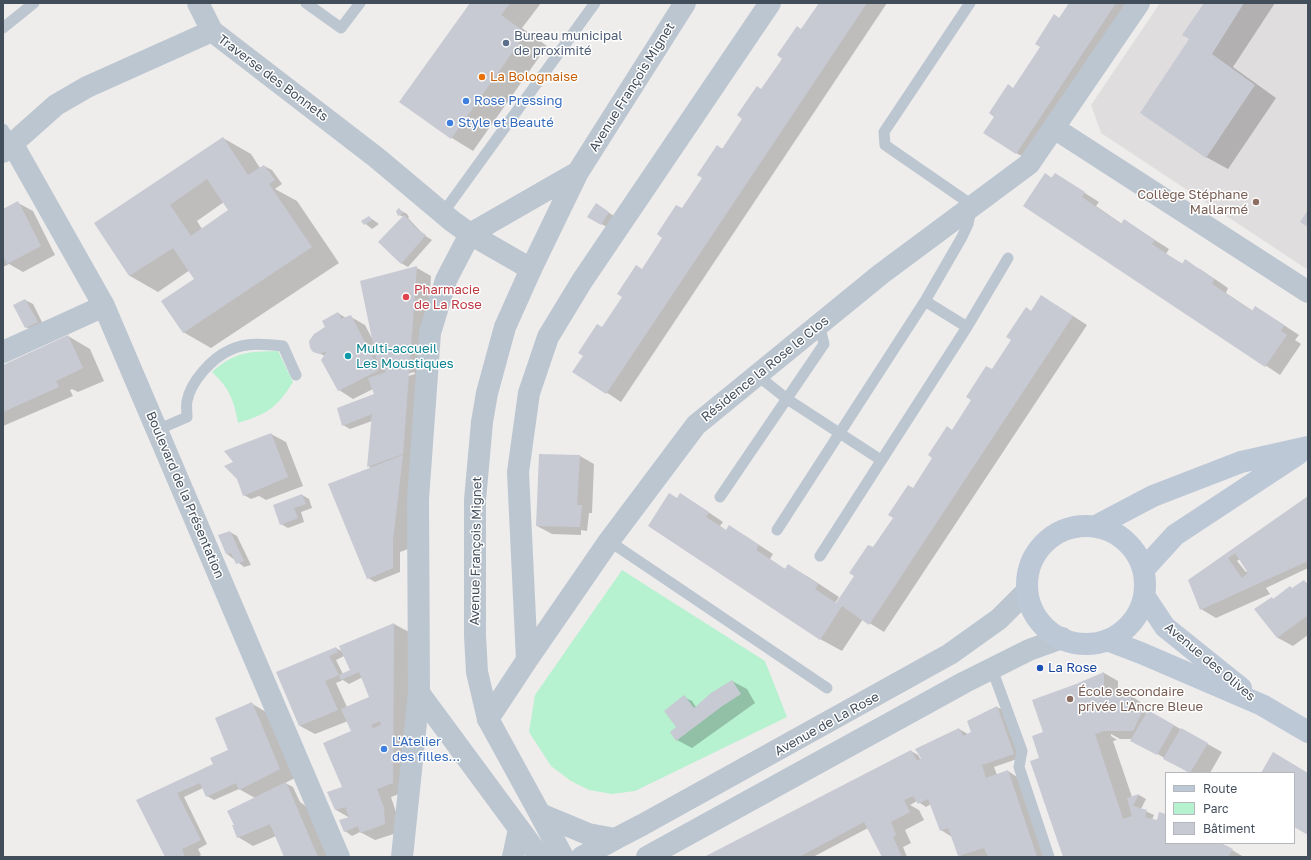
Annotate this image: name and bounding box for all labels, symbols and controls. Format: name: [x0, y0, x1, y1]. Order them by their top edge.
street label: Avenue François Mignet: [586, 20, 678, 154]
place label: Bureau municipal de proximité: [514, 28, 622, 59]
street label: Traverse des Bonnets: [215, 31, 331, 125]
marker: Bureau municipal de proximité: [501, 38, 511, 48]
place label: La Bolognaise: [490, 69, 578, 85]
marker: La Bolognaise: [477, 72, 487, 82]
place label: Rose Pressing: [474, 93, 562, 109]
marker: Rose Pressing: [461, 96, 471, 106]
place label: Style et Beauté: [458, 115, 554, 131]
marker: Style et Beauté: [445, 118, 455, 128]
place label: Collège Stéphane Mallarmé: [1137, 187, 1248, 218]
marker: Collège Stéphane Mallarmé: [1251, 197, 1261, 207]
place label: Pharmacie de La Rose: [414, 282, 482, 313]
marker: Pharmacie de La Rose: [401, 292, 411, 302]
street label: Résidence la Rose le Clos: [698, 313, 832, 425]
place label: Multi-accueil Les Moustiques: [356, 341, 454, 372]
marker: Multi-accueil Les Moustiques: [343, 351, 353, 361]
street label: Boulevard de la Présentation: [143, 409, 227, 581]
street label: Avenue François Mignet: [467, 476, 485, 626]
street label: Avenue des Olives: [1162, 620, 1258, 704]
place label: La Rose: [1048, 660, 1097, 676]
marker: La Rose: [1035, 663, 1045, 673]
place label: École secondaire privée L'Ancre Bleue: [1078, 684, 1203, 715]
street label: Avenue de La Rose: [772, 689, 882, 759]
marker: École secondaire privée L'Ancre Bleue: [1065, 694, 1075, 704]
place label: L'Atelier des filles...: [392, 734, 460, 765]
marker: L'Atelier des filles...: [379, 744, 389, 754]
legend: [1165, 772, 1295, 844]
text: Route: [1203, 781, 1237, 796]
text: Parc: [1203, 801, 1229, 816]
text: Bâtiment: [1203, 821, 1255, 836]

